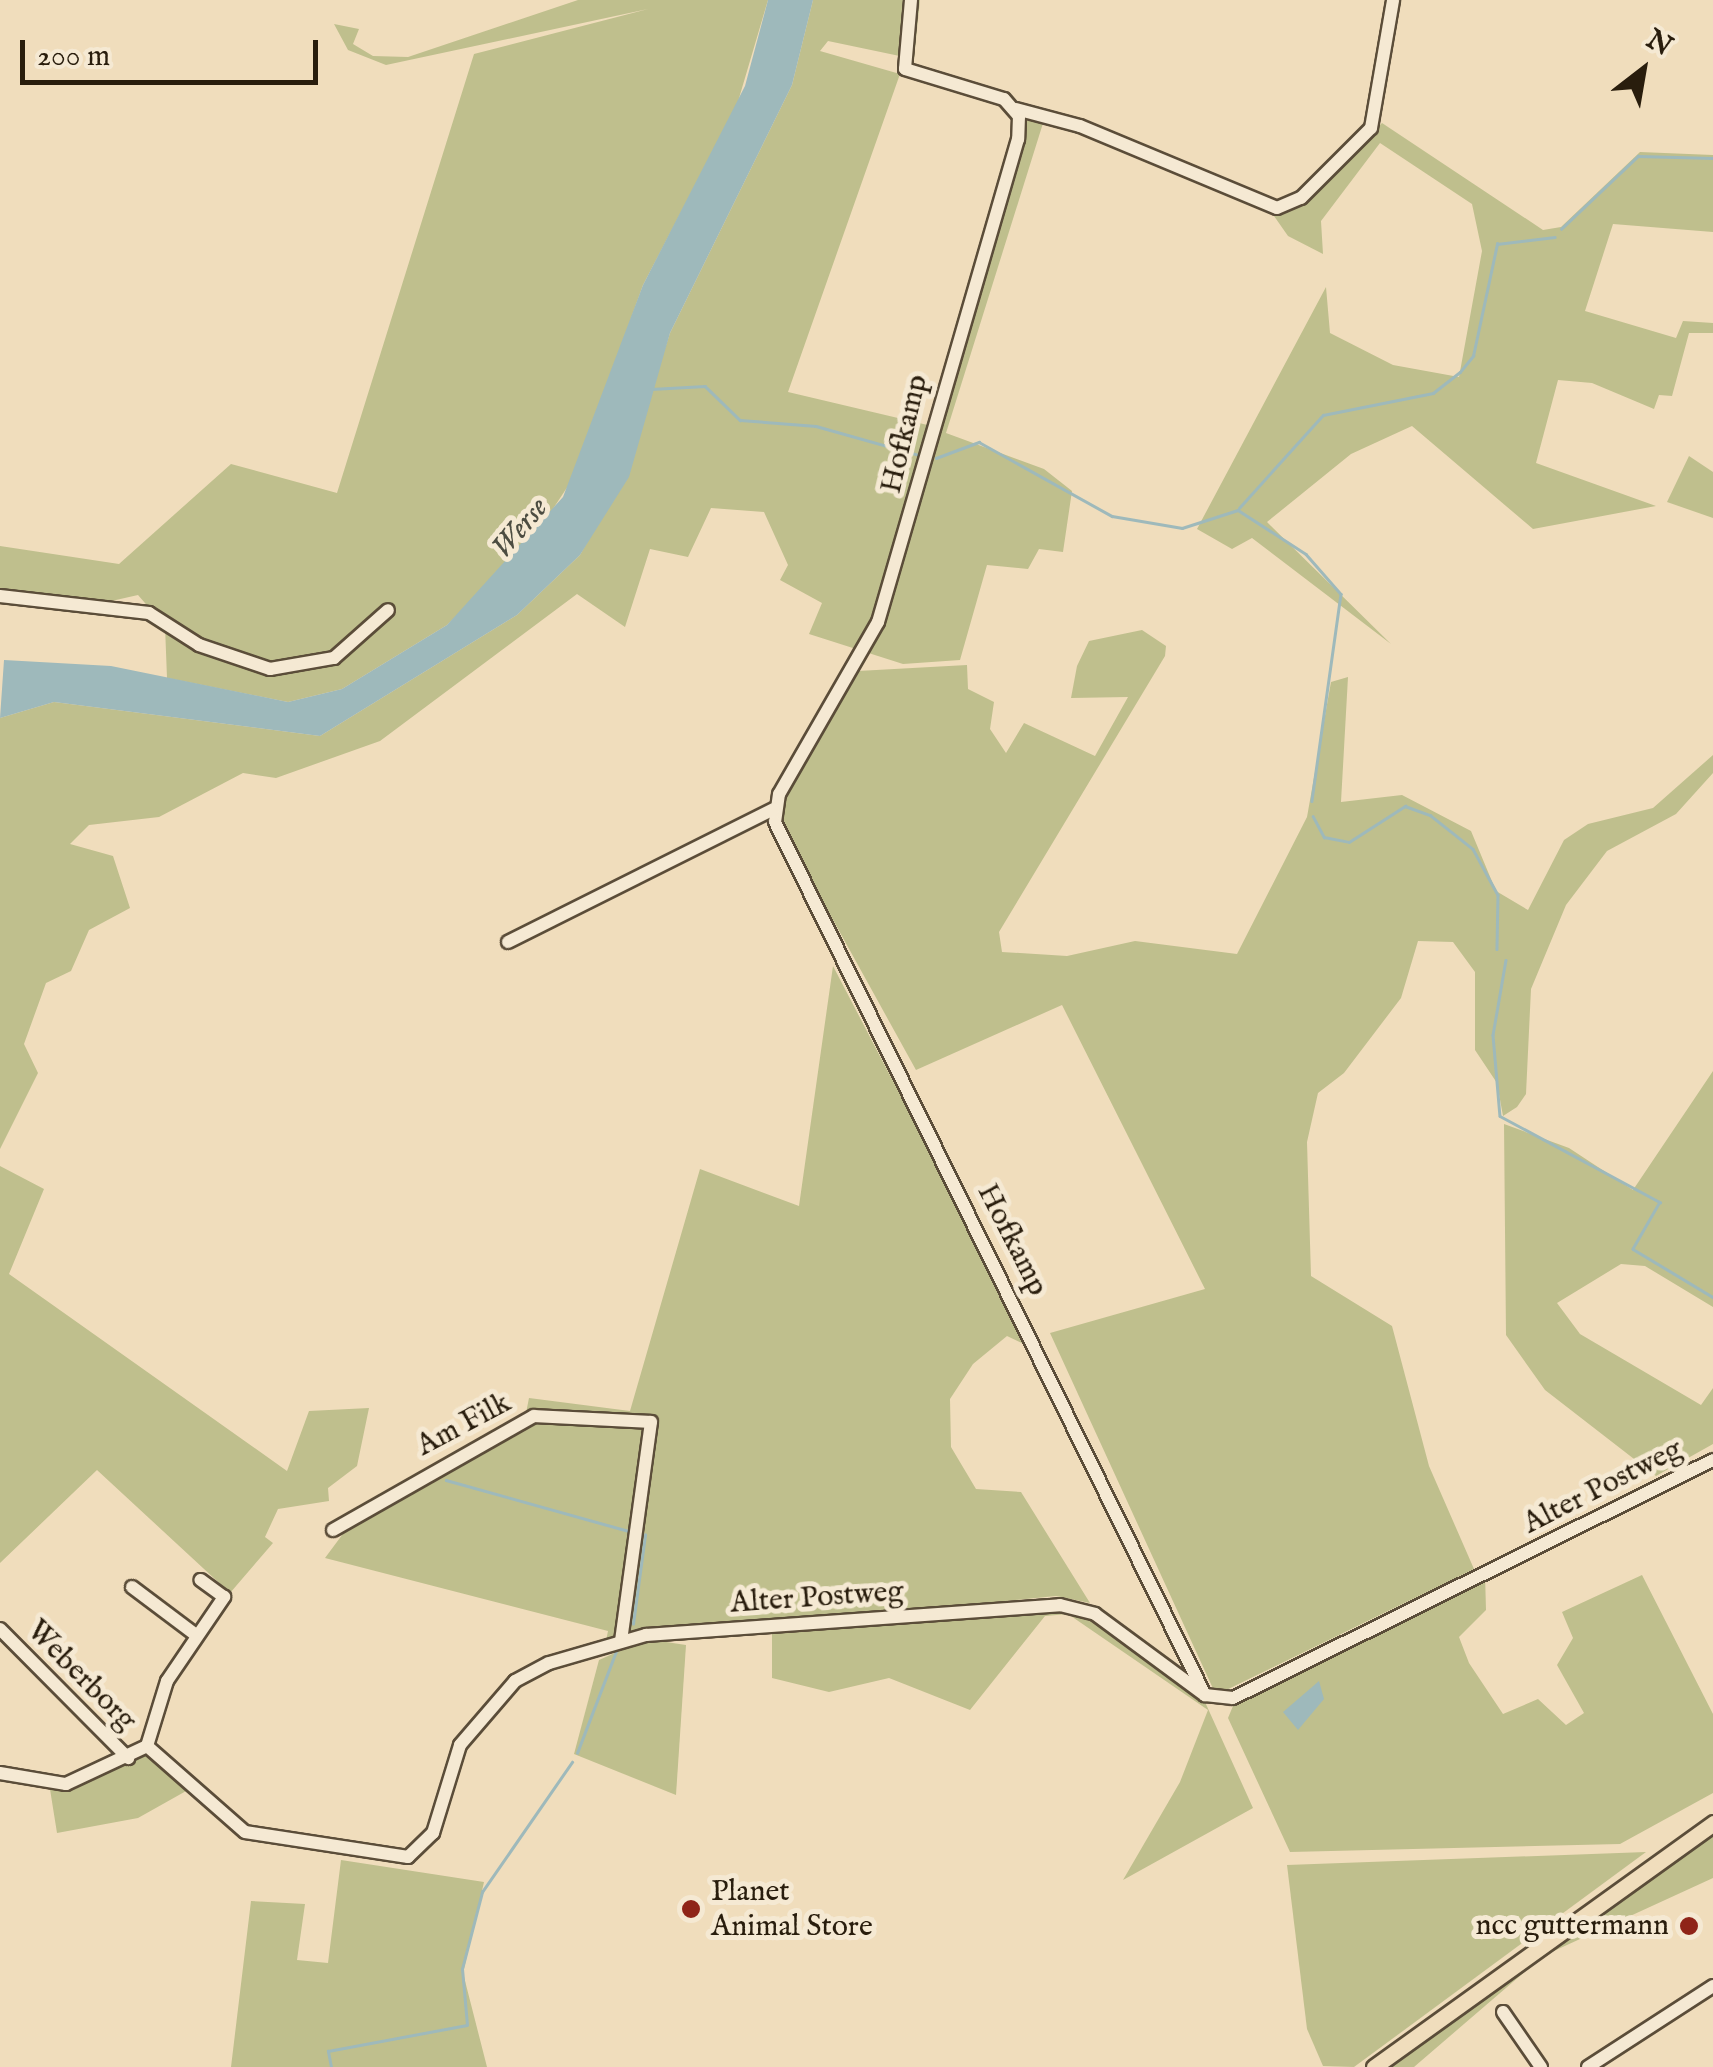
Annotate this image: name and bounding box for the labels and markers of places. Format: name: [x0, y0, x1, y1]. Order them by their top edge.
place label: Planet Animal Store: [711, 1874, 873, 1944]
marker: Planet Animal Store: [680, 1898, 702, 1920]
place label: ncc guttermann: [1475, 1908, 1669, 1944]
marker: ncc guttermann: [1678, 1915, 1700, 1937]

